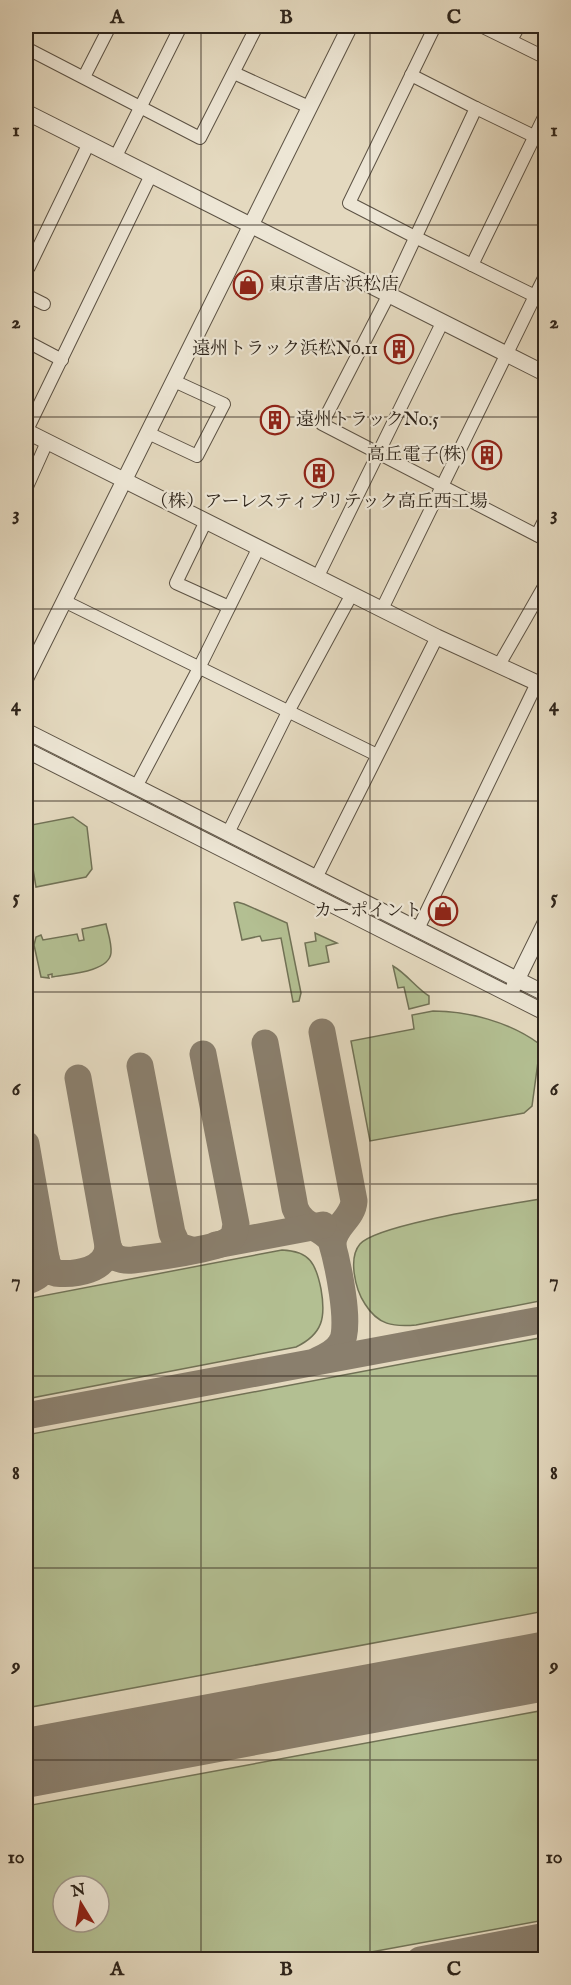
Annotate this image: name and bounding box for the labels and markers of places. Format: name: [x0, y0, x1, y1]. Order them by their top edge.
shop icon: 東京書店 浜松店: [232, 269, 264, 301]
place label: 東京書店 浜松店: [269, 274, 399, 297]
building icon: 遠州トラック浜松No.11: [383, 333, 415, 365]
place label: 遠州トラック浜松No.11: [192, 338, 378, 361]
building icon: 遠州トラックNo.5: [259, 404, 291, 436]
place label: 遠州トラックNo.5: [296, 409, 439, 432]
building icon: 高丘電子(株): [471, 439, 503, 471]
place label: 高丘電子(株): [367, 444, 466, 467]
building icon: （株）アーレスティプリテック高丘西工場: [303, 457, 335, 489]
place label: （株）アーレスティプリテック高丘西工場: [150, 491, 488, 514]
shop icon: カーポイント: [427, 895, 459, 927]
place label: カーポイント: [314, 900, 422, 923]

